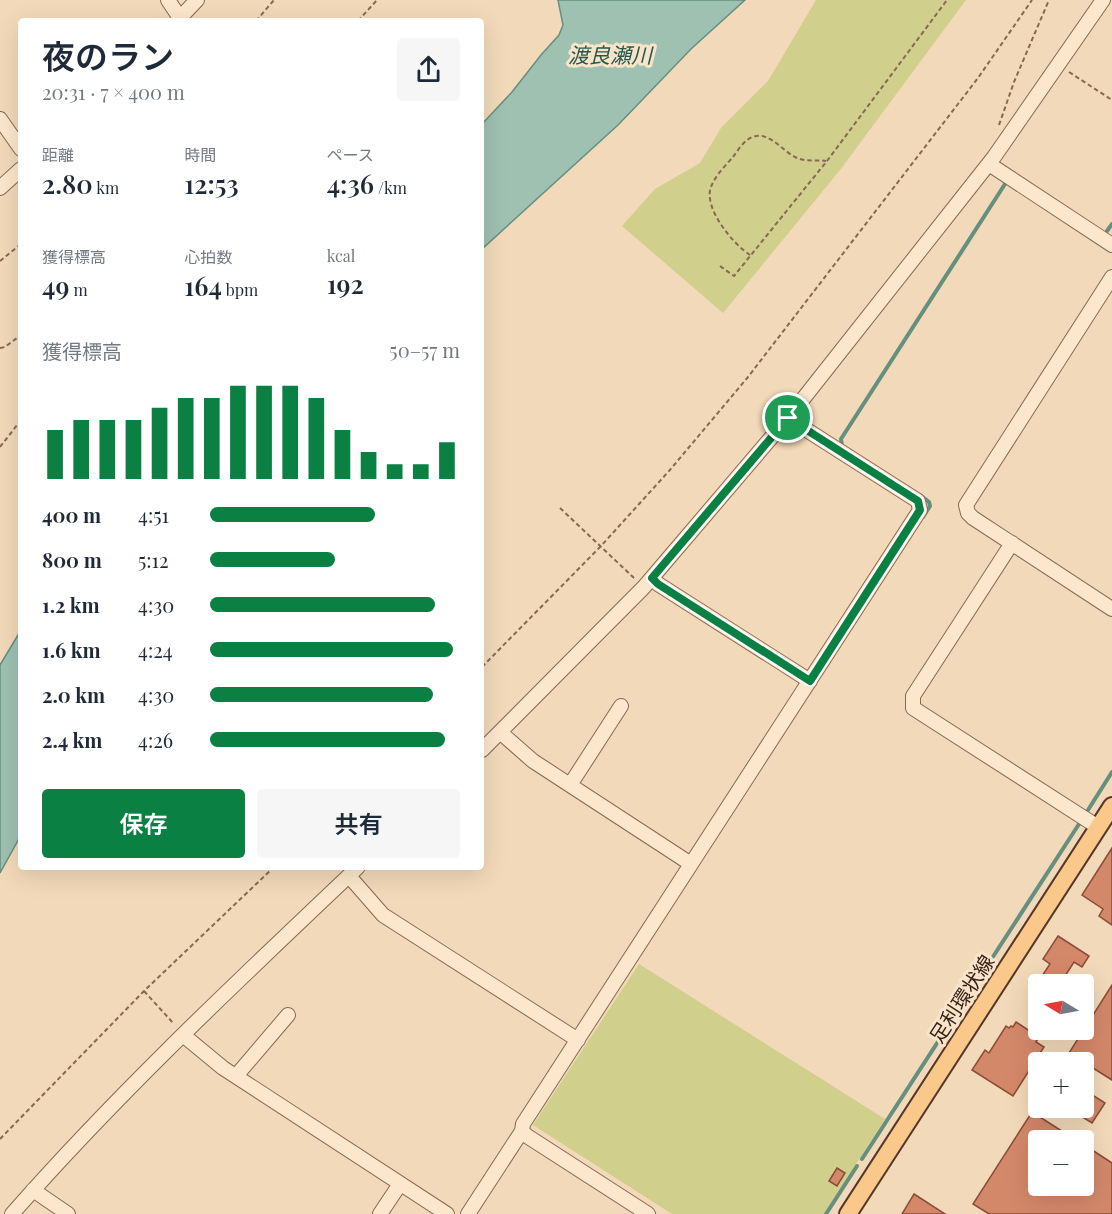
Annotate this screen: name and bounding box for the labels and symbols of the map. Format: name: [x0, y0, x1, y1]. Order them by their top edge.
water label: 渡良瀬川: [568, 40, 654, 68]
pin: [762, 392, 813, 443]
street label: 足利環状線: [922, 949, 999, 1047]
north arrow: [1028, 974, 1094, 1040]

